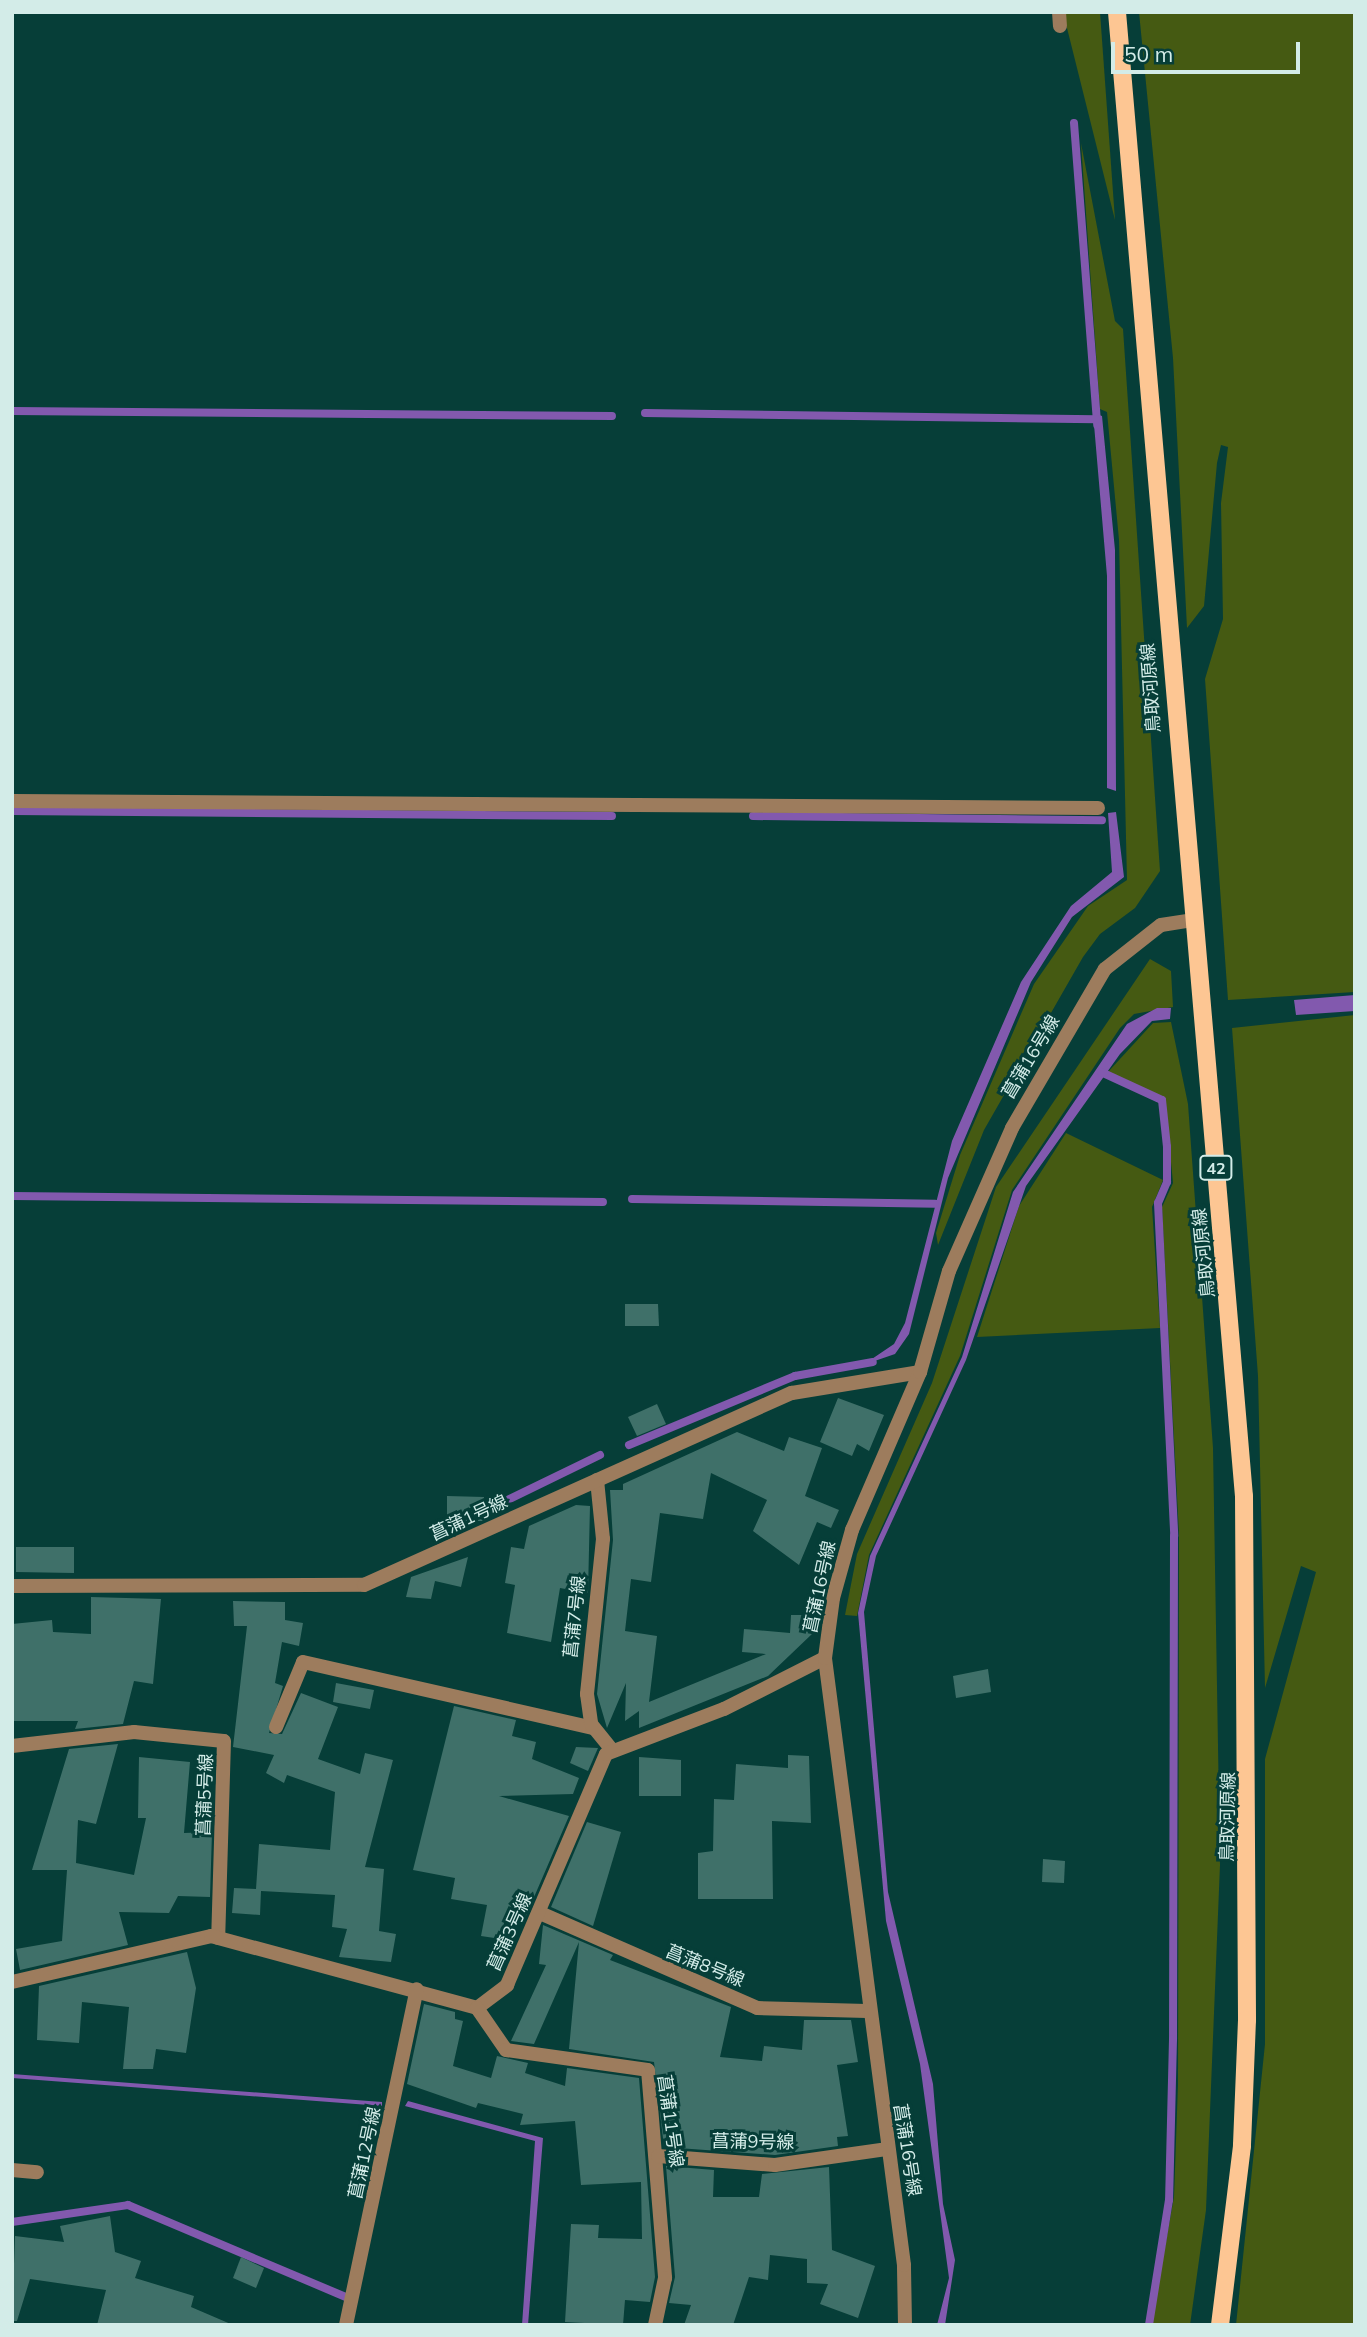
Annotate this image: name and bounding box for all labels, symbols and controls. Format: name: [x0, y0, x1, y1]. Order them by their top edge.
scale bar: [1115, 28, 1304, 72]
text: 50 m: [1124, 41, 1173, 67]
street label: 鳥取河原線: [1137, 642, 1165, 734]
street label: 菖蒲16号線: [998, 1011, 1064, 1103]
road number: 42: [1198, 1156, 1234, 1180]
street label: 鳥取河原線: [1189, 1207, 1219, 1299]
street label: 菖蒲1号線: [427, 1491, 511, 1545]
street label: 菖蒲16号線: [800, 1539, 840, 1635]
street label: 菖蒲7号線: [560, 1575, 590, 1659]
street label: 菖蒲5号線: [193, 1753, 217, 1837]
street label: 鳥取河原線: [1216, 1772, 1240, 1862]
street label: 菖蒲3号線: [483, 1890, 537, 1974]
street label: 菖蒲8号線: [663, 1940, 747, 1992]
street label: 菖蒲11号線: [653, 2073, 687, 2169]
street label: 菖蒲16号線: [889, 2102, 925, 2198]
street label: 菖蒲12号線: [345, 2105, 385, 2201]
street label: 菖蒲9号線: [711, 2130, 795, 2154]

